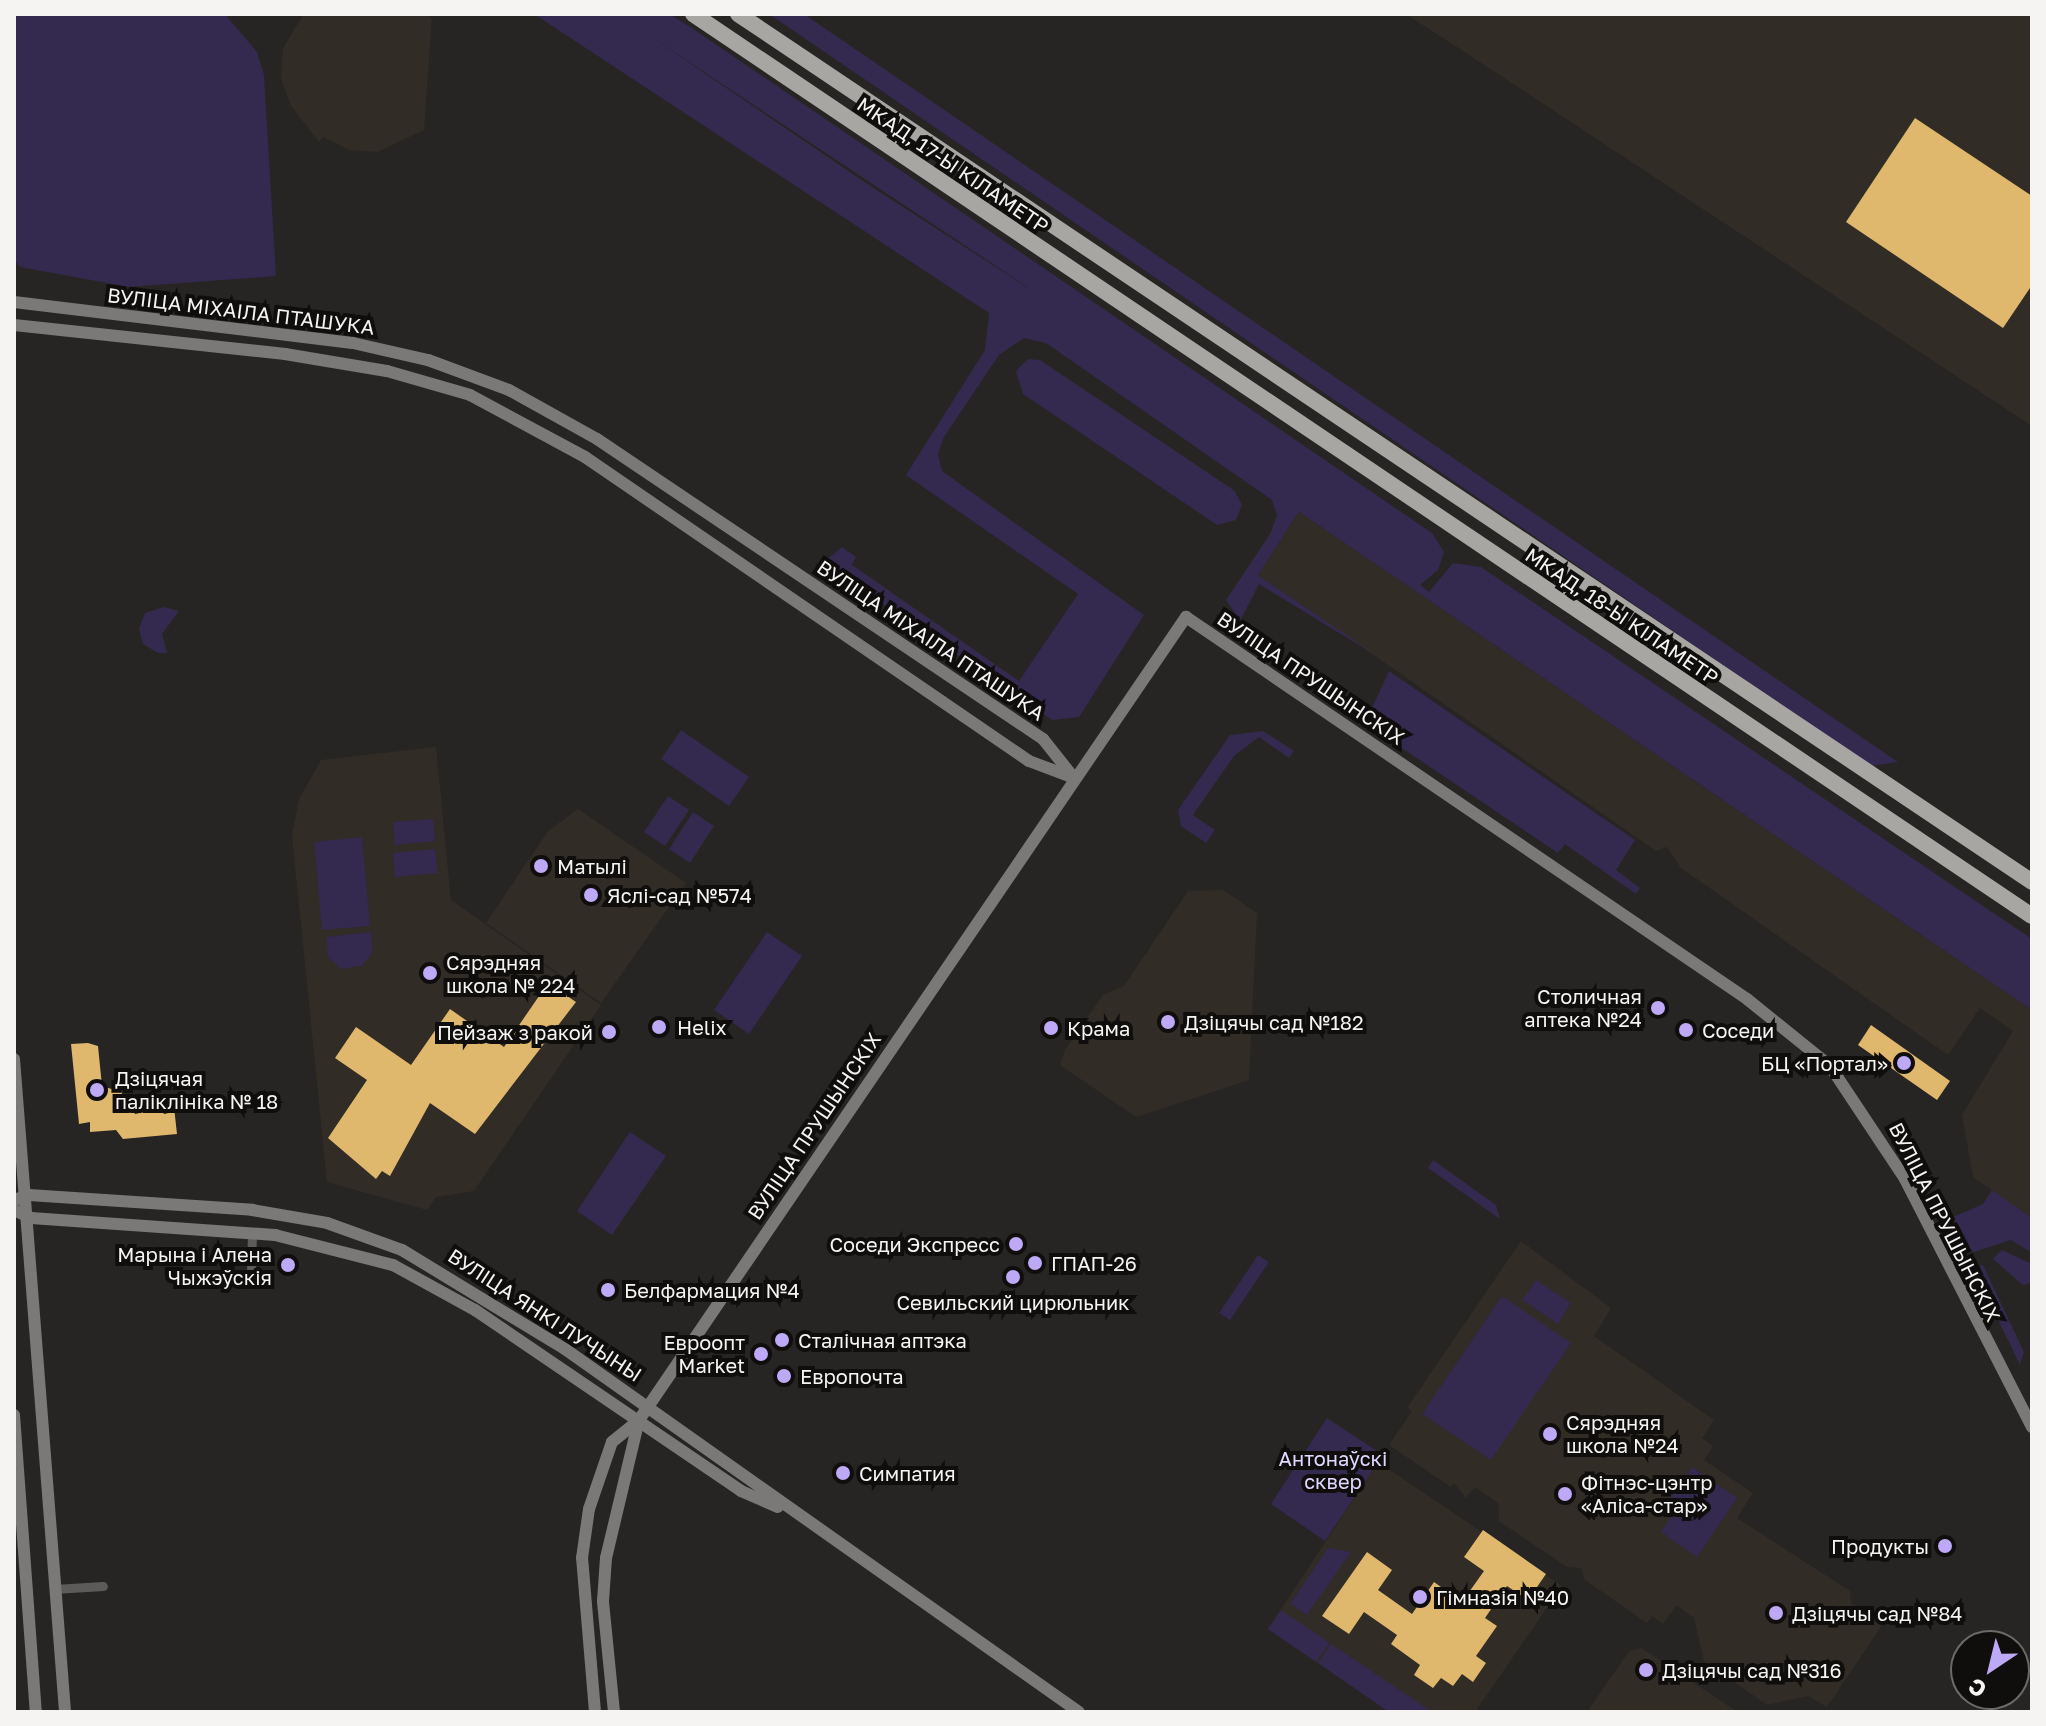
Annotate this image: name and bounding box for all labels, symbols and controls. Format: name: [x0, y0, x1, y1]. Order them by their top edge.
street label: МКАД, 17-Ы КІЛАМЕТР: [853, 92, 1053, 238]
street label: ВУЛІЦА МІХАІЛА ПТАШУКА: [106, 283, 376, 339]
street label: МКАД, 18-Ы КІЛАМЕТР: [1521, 542, 1723, 690]
street label: ВУЛІЦА МІХАІЛА ПТАШУКА: [813, 555, 1049, 725]
street label: ВУЛІЦА ПРУШЫНСКІХ: [1213, 606, 1409, 750]
place label: Матылі: [557, 854, 627, 878]
marker: Матылі: [532, 857, 550, 875]
place label: Яслі-сад №574: [607, 883, 752, 907]
marker: Яслі-сад №574: [582, 886, 600, 904]
place label: Сярэдняя школа № 224: [446, 950, 575, 997]
marker: Сярэдняя школа № 224: [421, 964, 439, 982]
place label: Столичная аптека №24: [1524, 984, 1642, 1031]
marker: Столичная аптека №24: [1649, 999, 1667, 1017]
place label: Дзіцячы сад №182: [1184, 1010, 1364, 1034]
marker: Дзіцячы сад №182: [1159, 1013, 1177, 1031]
place label: Helix: [677, 1015, 727, 1039]
marker: Helix: [648, 1016, 670, 1038]
place label: Крама: [1067, 1016, 1130, 1040]
place label: Соседи: [1702, 1018, 1774, 1042]
marker: Крама: [1042, 1019, 1060, 1037]
place label: Пейзаж з ракой: [437, 1020, 593, 1044]
marker: Соседи: [1677, 1021, 1695, 1039]
marker: Пейзаж з ракой: [600, 1023, 618, 1041]
street label: ВУЛІЦА ПРУШЫНСКІХ: [742, 1028, 886, 1224]
place label: БЦ «Портал»: [1761, 1051, 1888, 1075]
marker: БЦ «Портал»: [1895, 1054, 1913, 1072]
place label: Дзіцячая паліклініка № 18: [115, 1066, 278, 1113]
marker: Дзіцячая паліклініка № 18: [86, 1079, 108, 1101]
street label: ВУЛІЦА ПРУШЫНСКІХ: [1884, 1118, 2006, 1326]
place label: Соседи Экспресс: [830, 1232, 1000, 1256]
marker: Соседи Экспресс: [1007, 1235, 1025, 1253]
place label: Марына і Алена Чыжэўскія: [117, 1242, 272, 1289]
street label: ВУЛІЦА ЯНКІ ЛУЧЫНЫ: [444, 1243, 646, 1387]
place label: ГПАП-26: [1051, 1251, 1137, 1275]
marker: ГПАП-26: [1026, 1254, 1044, 1272]
marker: Марына і Алена Чыжэўскія: [279, 1256, 297, 1274]
marker: Севильский цирюльник: [1004, 1268, 1022, 1286]
place label: Белфармация №4: [624, 1278, 800, 1302]
marker: Белфармация №4: [599, 1281, 617, 1299]
place label: Севильский цирюльник: [896, 1290, 1130, 1314]
place label: Сталічная аптэка: [798, 1328, 967, 1352]
place label: Евроопт Market: [663, 1330, 745, 1377]
marker: Сталічная аптэка: [773, 1331, 791, 1349]
marker: Евроопт Market: [752, 1345, 770, 1363]
place label: Европочта: [800, 1364, 904, 1388]
marker: Европочта: [775, 1367, 793, 1385]
place label: Сярэдняя школа №24: [1566, 1410, 1679, 1457]
marker: Сярэдняя школа №24: [1541, 1425, 1559, 1443]
park label: Антонаўскі сквер: [1279, 1447, 1387, 1494]
place label: Симпатия: [859, 1461, 956, 1485]
marker: Симпатия: [834, 1464, 852, 1482]
place label: Фітнэс-цэнтр «Аліса-стар»: [1581, 1470, 1713, 1517]
marker: Фітнэс-цэнтр «Аліса-стар»: [1556, 1485, 1574, 1503]
place label: Продукты: [1831, 1534, 1929, 1558]
marker: Продукты: [1936, 1537, 1954, 1555]
place label: Гімназія №40: [1436, 1585, 1569, 1609]
marker: Гімназія №40: [1411, 1588, 1429, 1606]
place label: Дзіцячы сад №84: [1792, 1601, 1963, 1625]
marker: Дзіцячы сад №84: [1767, 1604, 1785, 1622]
north arrow: [1950, 1630, 2030, 1710]
place label: Дзіцячы сад №316: [1662, 1658, 1842, 1682]
marker: Дзіцячы сад №316: [1637, 1661, 1655, 1679]
text: С: [1963, 1673, 1991, 1704]

